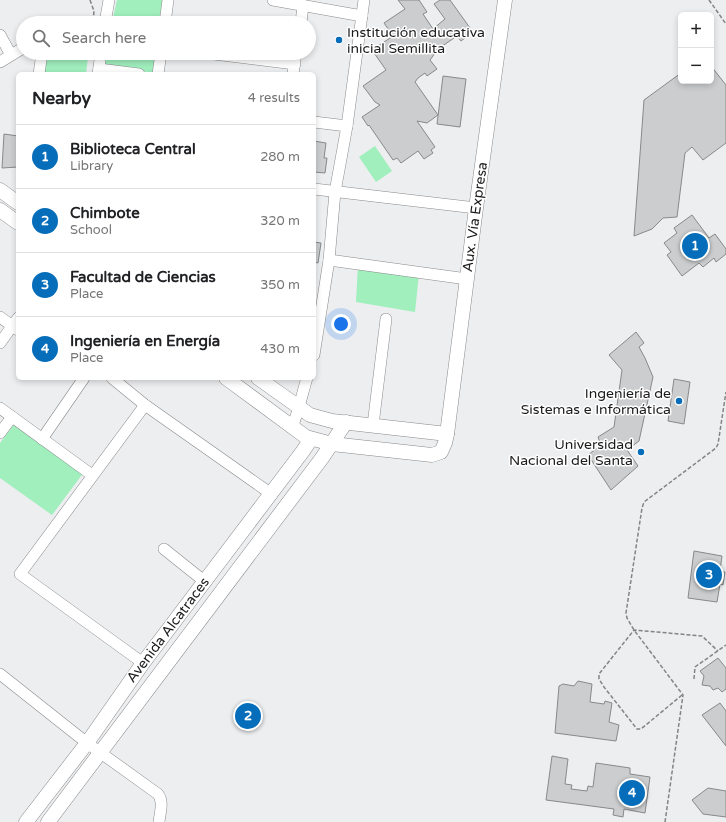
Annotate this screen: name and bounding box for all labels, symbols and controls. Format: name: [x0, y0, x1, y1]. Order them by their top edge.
map controls: [678, 12, 714, 84]
button: +: [678, 12, 714, 48]
search box: [16, 16, 316, 60]
place label: Institución educativa inicial Semillita: [347, 24, 485, 57]
icon: search: [30, 27, 52, 49]
text: Search here: [62, 29, 146, 47]
marker: Institución educativa inicial Semillita: [334, 35, 344, 45]
button: −: [678, 48, 714, 84]
text: Nearby: [32, 88, 91, 109]
text: 4 results: [248, 90, 300, 106]
text: Biblioteca Central: [70, 140, 196, 158]
text: 1: [41, 149, 49, 165]
text: 280 m: [260, 149, 300, 165]
text: Library: [70, 158, 113, 174]
street label: Aux. Vía Expresa: [459, 161, 491, 273]
text: Chimbote: [70, 204, 140, 222]
text: 2: [41, 213, 49, 229]
text: 320 m: [260, 213, 300, 229]
text: School: [70, 222, 112, 238]
pin: 1: [682, 231, 708, 261]
text: Facultad de Ciencias: [70, 268, 216, 286]
text: 3: [41, 277, 49, 293]
text: 350 m: [260, 277, 300, 293]
text: Place: [70, 286, 103, 302]
your location: [331, 314, 351, 334]
text: Ingeniería en Energía: [70, 332, 220, 350]
text: 4: [41, 341, 49, 357]
text: 430 m: [260, 341, 300, 357]
text: Place: [70, 350, 103, 366]
place label: Ingeniería de Sistemas e Informática: [521, 385, 671, 418]
marker: Ingeniería de Sistemas e Informática: [674, 396, 684, 406]
place label: Universidad Nacional del Santa: [509, 436, 633, 469]
marker: Universidad Nacional del Santa: [636, 447, 646, 457]
pin: 3: [696, 560, 722, 590]
street label: Avenida Alcatraces: [123, 574, 213, 686]
pin: 2: [235, 701, 261, 731]
pin: 4: [619, 778, 645, 808]

